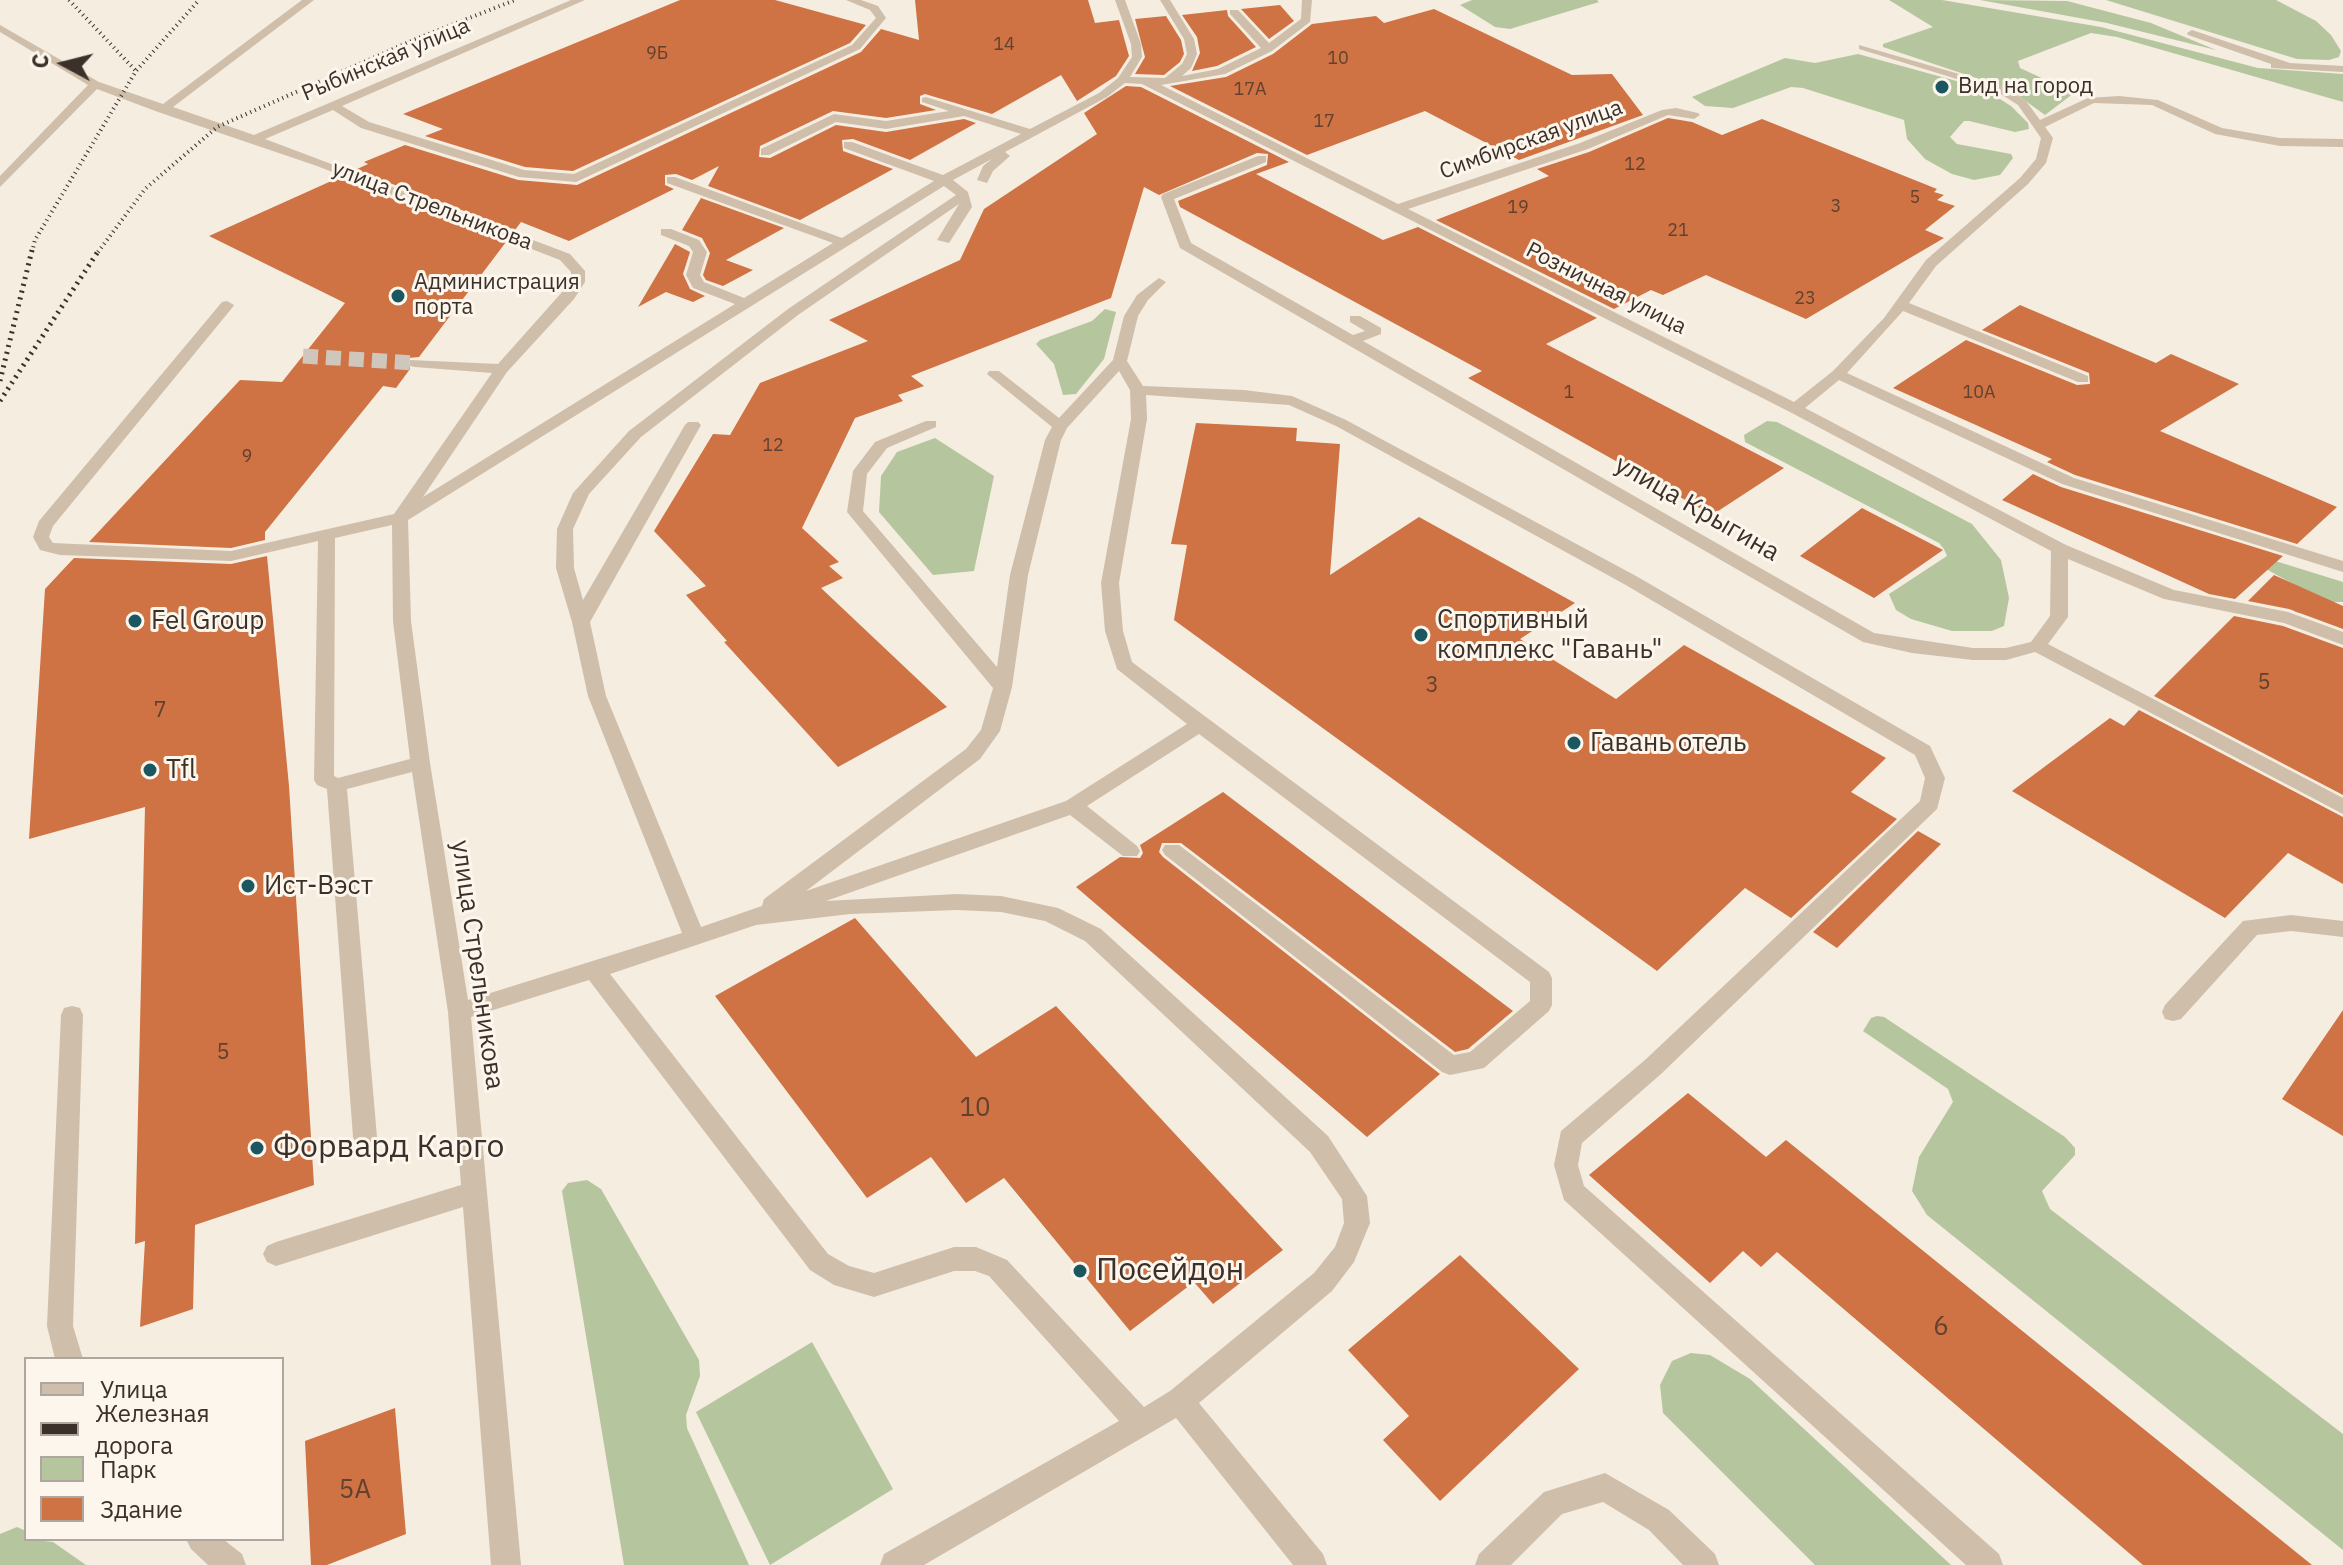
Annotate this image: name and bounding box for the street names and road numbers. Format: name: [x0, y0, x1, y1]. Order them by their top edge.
street label: Рыбинская улица: [298, 13, 474, 107]
street label: Симбирская улица: [1436, 95, 1626, 185]
street label: улица Стрельникова: [328, 156, 536, 256]
street label: Розничная улица: [1521, 237, 1691, 341]
street label: улица Крыгина: [1609, 449, 1785, 569]
street label: улица Стрельникова: [444, 838, 510, 1092]

